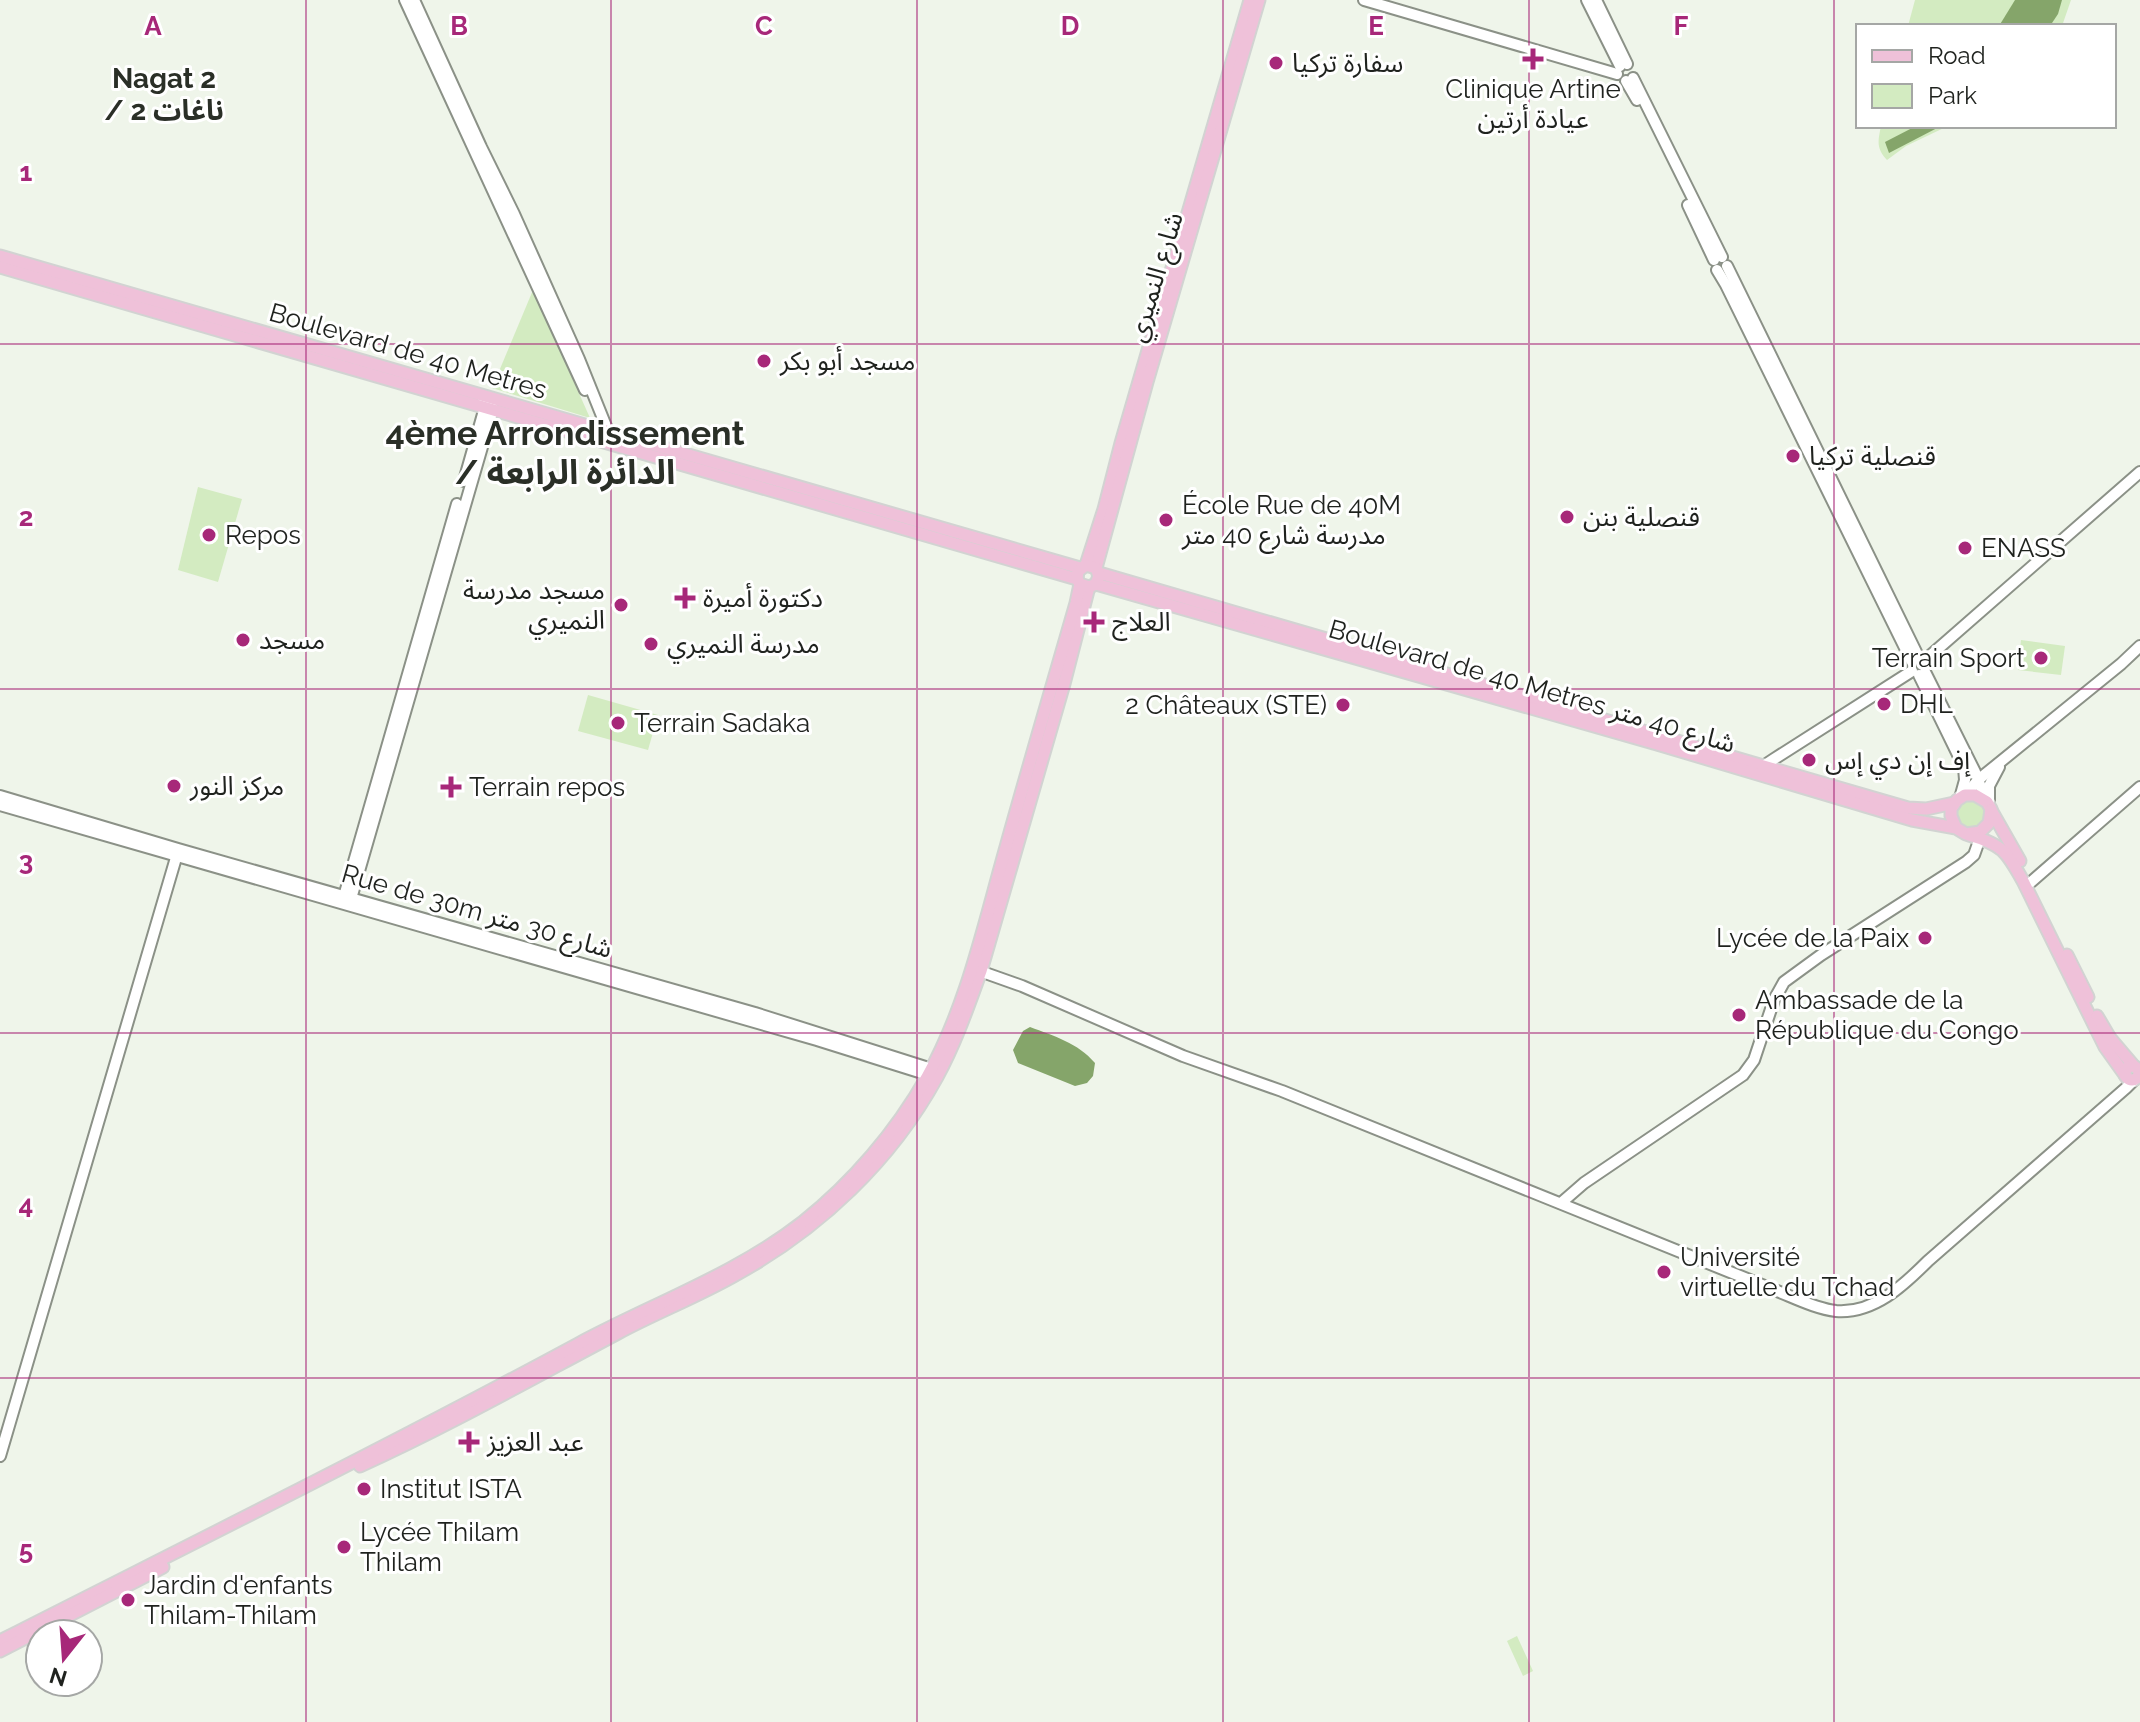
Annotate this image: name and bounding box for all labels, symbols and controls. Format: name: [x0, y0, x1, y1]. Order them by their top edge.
text: A: [144, 11, 162, 41]
text: B: [450, 11, 468, 41]
text: C: [755, 11, 773, 41]
text: D: [1061, 11, 1079, 41]
text: E: [1368, 11, 1384, 41]
text: F: [1674, 11, 1689, 41]
legend: [1856, 24, 2116, 128]
text: Road: [1928, 41, 1986, 70]
place label: سفارة تركيا: [1292, 48, 1404, 78]
marker: Clinique Artine عيادة أرتين: [1522, 48, 1544, 70]
marker: سفارة تركيا: [1267, 54, 1285, 72]
district label: Nagat 2 / ناغات 2: [104, 62, 224, 127]
place label: Clinique Artine عيادة أرتين: [1445, 74, 1621, 134]
text: Park: [1928, 81, 1977, 110]
text: 1: [20, 157, 33, 187]
street label: شارع النميري: [1121, 209, 1194, 347]
street label: Boulevard de 40 Metres: [266, 297, 550, 405]
place label: مسجد أبو بكر: [779, 345, 915, 376]
marker: مسجد أبو بكر: [755, 352, 773, 370]
district label: 4ème Arrondissement / الدائرة الرابعة: [385, 413, 745, 492]
place label: قنصلية تركيا: [1809, 441, 1936, 471]
marker: قنصلية تركيا: [1784, 447, 1802, 465]
place label: École Rue de 40M مدرسة شارع 40 متر: [1181, 490, 1401, 554]
text: 2: [19, 502, 33, 532]
place label: قنصلية بنن: [1583, 502, 1700, 532]
marker: قنصلية بنن: [1558, 508, 1576, 526]
marker: École Rue de 40M مدرسة شارع 40 متر: [1157, 511, 1175, 529]
place label: Repos: [225, 520, 301, 550]
marker: Repos: [200, 526, 218, 544]
place label: ENASS: [1981, 533, 2066, 563]
marker: ENASS: [1956, 539, 1974, 557]
place label: مسجد مدرسة النميري: [463, 575, 605, 640]
place label: دكتورة أميرة: [703, 582, 823, 613]
marker: دكتورة أميرة: [674, 587, 696, 609]
marker: مسجد مدرسة النميري: [612, 596, 630, 614]
place label: العلاج: [1112, 607, 1171, 641]
marker: العلاج: [1083, 611, 1105, 633]
street label: Boulevard de 40 Metres شارع 40 متر: [1324, 613, 1739, 762]
place label: مسجد: [259, 625, 325, 655]
place label: مدرسة النميري: [667, 629, 820, 664]
marker: مسجد: [234, 631, 252, 649]
marker: مدرسة النميري: [642, 635, 660, 653]
place label: Terrain Sport: [1872, 643, 2025, 673]
marker: Terrain Sport: [2032, 649, 2050, 667]
place label: DHL: [1900, 689, 1953, 719]
place label: 2 Châteaux (STE): [1125, 690, 1327, 720]
marker: DHL: [1875, 695, 1893, 713]
marker: 2 Châteaux (STE): [1334, 696, 1352, 714]
place label: Terrain Sadaka: [634, 708, 810, 738]
marker: Terrain Sadaka: [609, 714, 627, 732]
place label: إف إن دي إس: [1825, 745, 1971, 780]
marker: إف إن دي إس: [1800, 751, 1818, 769]
place label: مركز النور: [189, 771, 284, 801]
place label: Terrain repos: [469, 772, 625, 802]
marker: Terrain repos: [440, 776, 462, 798]
marker: مركز النور: [165, 777, 183, 795]
text: 3: [19, 846, 33, 876]
street label: Rue de 30m شارع 30 متر: [337, 858, 616, 968]
place label: Lycée de la Paix: [1716, 923, 1909, 953]
marker: Lycée de la Paix: [1916, 929, 1934, 947]
place label: Ambassade de la République du Congo: [1755, 985, 2019, 1045]
marker: Ambassade de la République du Congo: [1730, 1006, 1748, 1024]
text: 4: [19, 1190, 33, 1220]
place label: Université virtuelle du Tchad: [1680, 1242, 1894, 1302]
marker: Université virtuelle du Tchad: [1655, 1263, 1673, 1281]
place label: عبد العزيز: [486, 1427, 584, 1457]
marker: عبد العزيز: [458, 1431, 480, 1453]
place label: Institut ISTA: [380, 1474, 522, 1504]
marker: Institut ISTA: [355, 1480, 373, 1498]
place label: Lycée Thilam Thilam: [360, 1517, 519, 1577]
text: 5: [19, 1535, 33, 1565]
marker: Lycée Thilam Thilam: [335, 1538, 353, 1556]
place label: Jardin d'enfants Thilam-Thilam: [144, 1570, 333, 1630]
marker: Jardin d'enfants Thilam-Thilam: [119, 1591, 137, 1609]
north arrow: [24, 1618, 104, 1698]
text: N: [46, 1662, 70, 1692]

